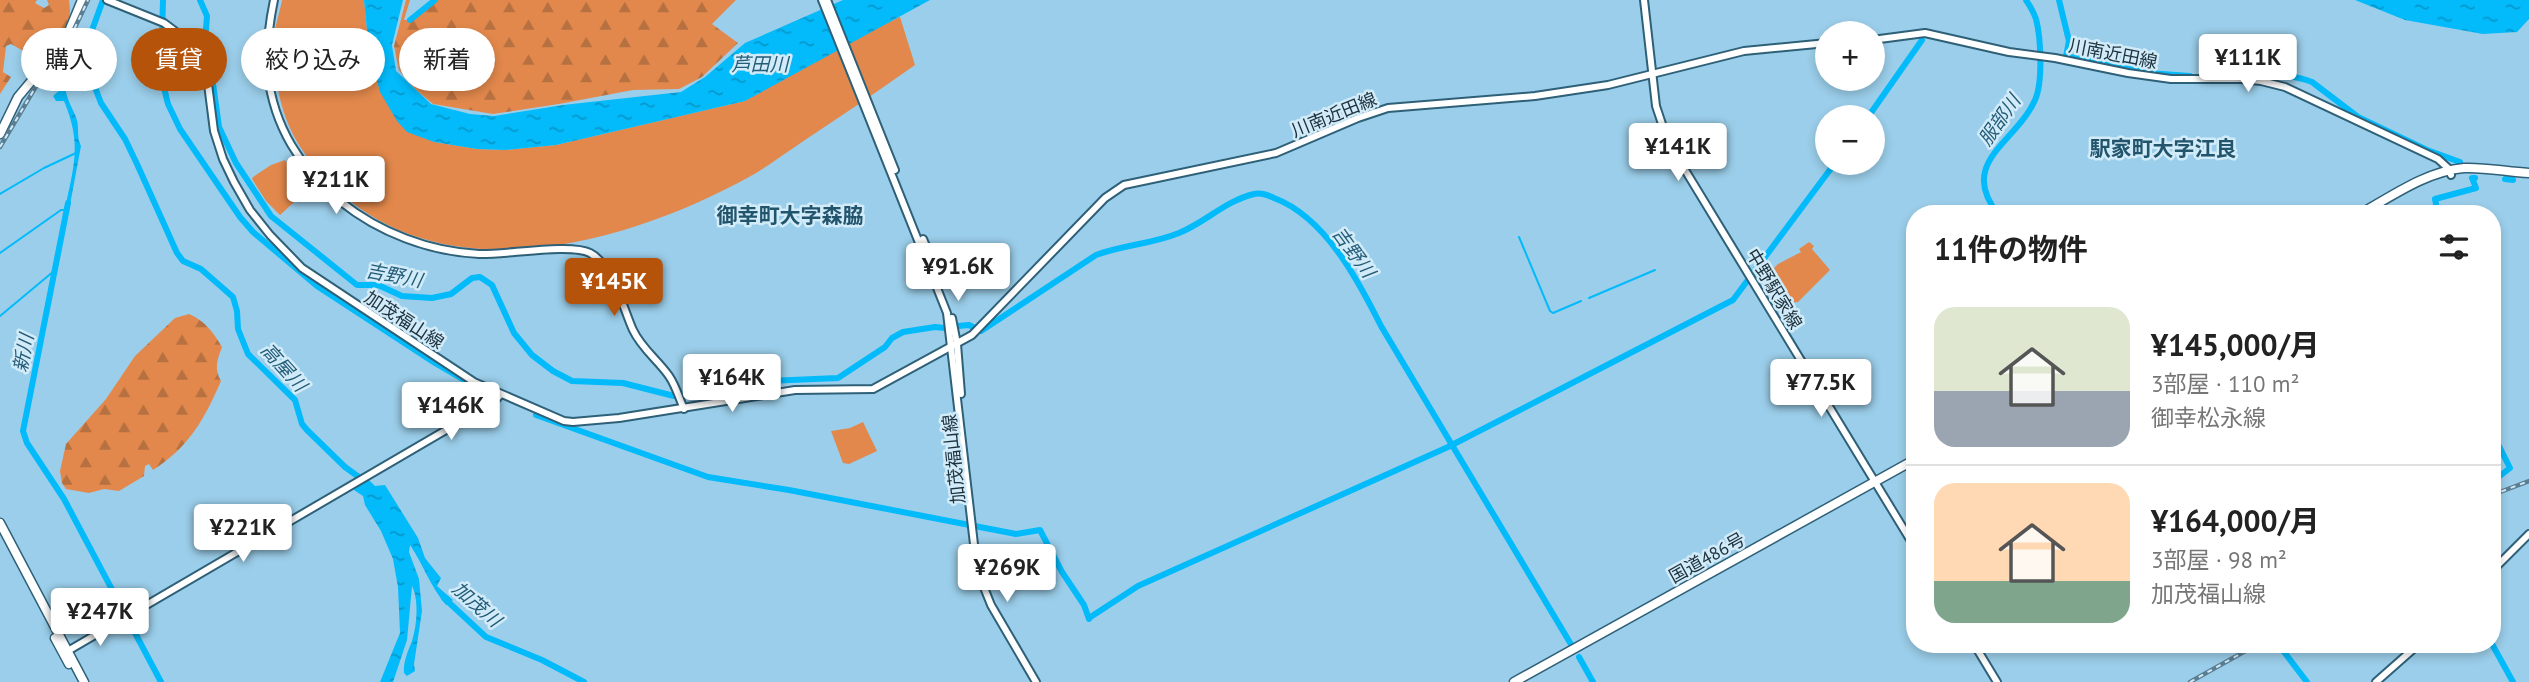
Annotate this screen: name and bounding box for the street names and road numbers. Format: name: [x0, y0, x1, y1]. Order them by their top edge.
street label: 川南近田線: [2067, 34, 2159, 73]
street label: 川南近田線: [1288, 87, 1380, 142]
street label: 中野駅家線: [1741, 244, 1807, 333]
street label: 加茂福山線: [360, 285, 448, 354]
street label: 加茂福山線: [937, 413, 970, 505]
street label: 国道486号: [1665, 527, 1749, 588]

